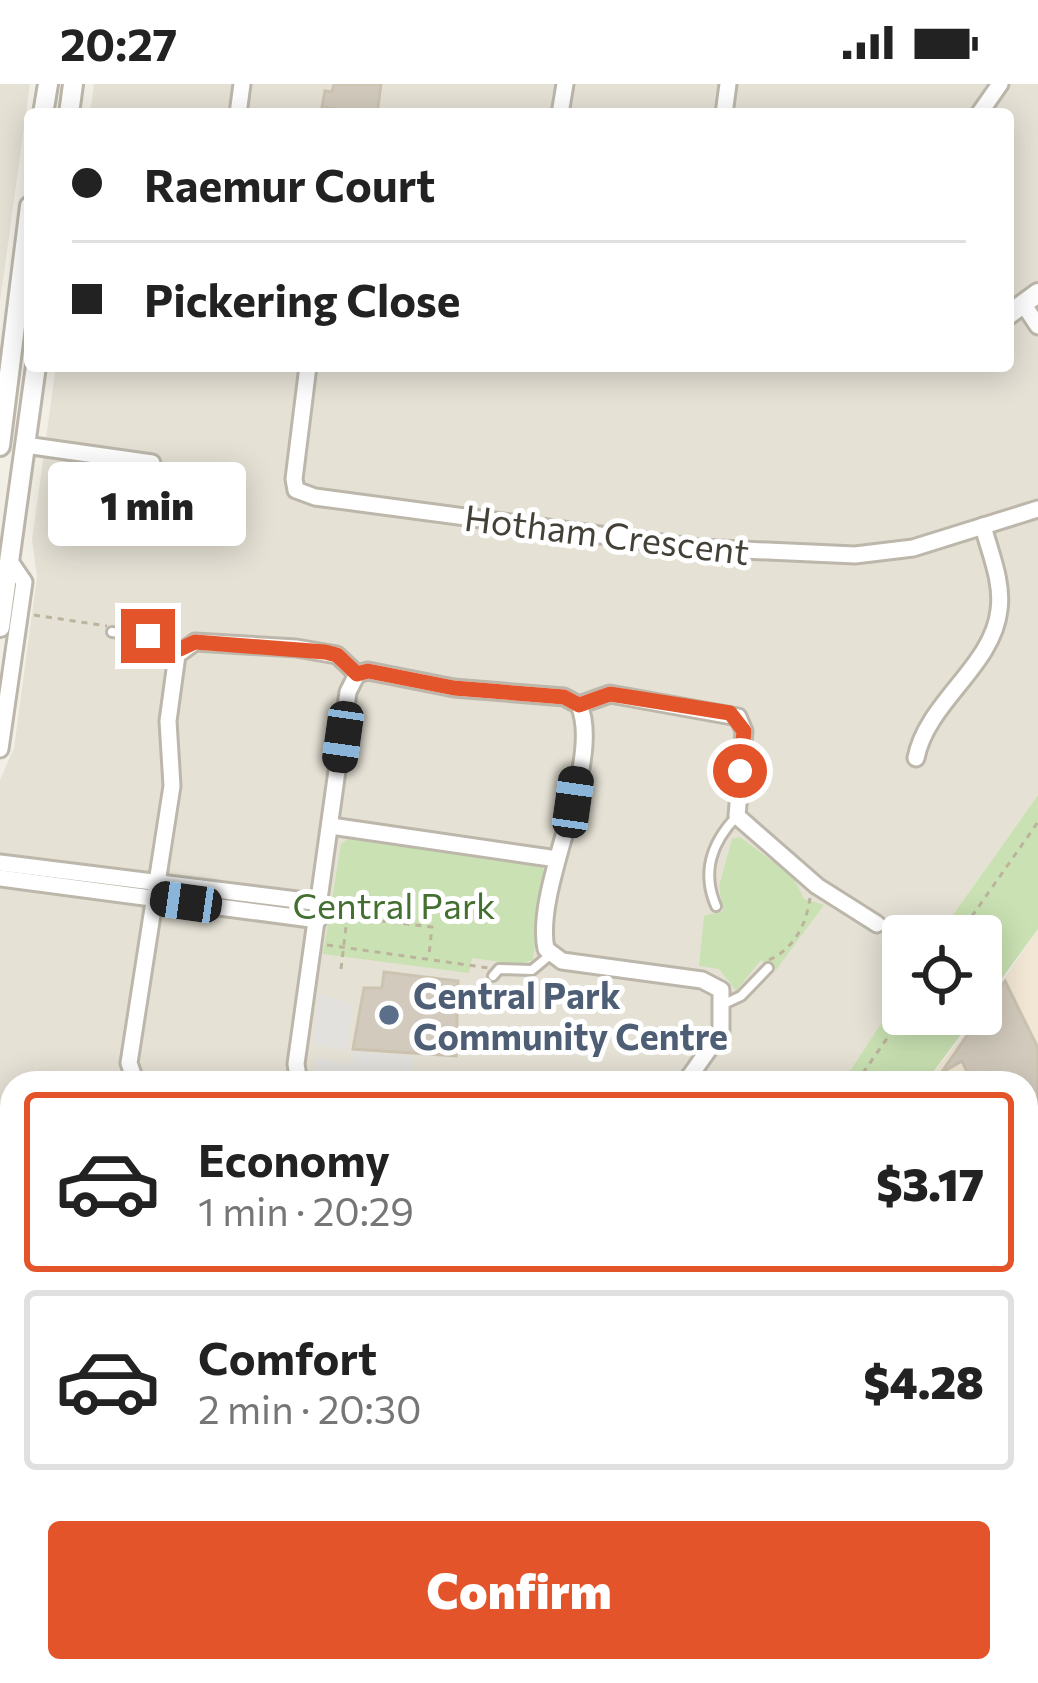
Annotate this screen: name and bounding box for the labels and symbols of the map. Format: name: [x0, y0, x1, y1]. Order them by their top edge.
callout: 1 min: [49, 462, 247, 546]
street label: Hotham Crescent: [462, 494, 752, 572]
route end: [121, 609, 175, 663]
car: [320, 699, 366, 775]
route start: [713, 744, 767, 798]
car: [550, 764, 596, 840]
car: [148, 879, 224, 925]
park label: Central Park: [292, 882, 496, 926]
place label: Central Park Community Centre: [413, 972, 728, 1057]
marker: Central Park Community Centre: [376, 1002, 402, 1028]

